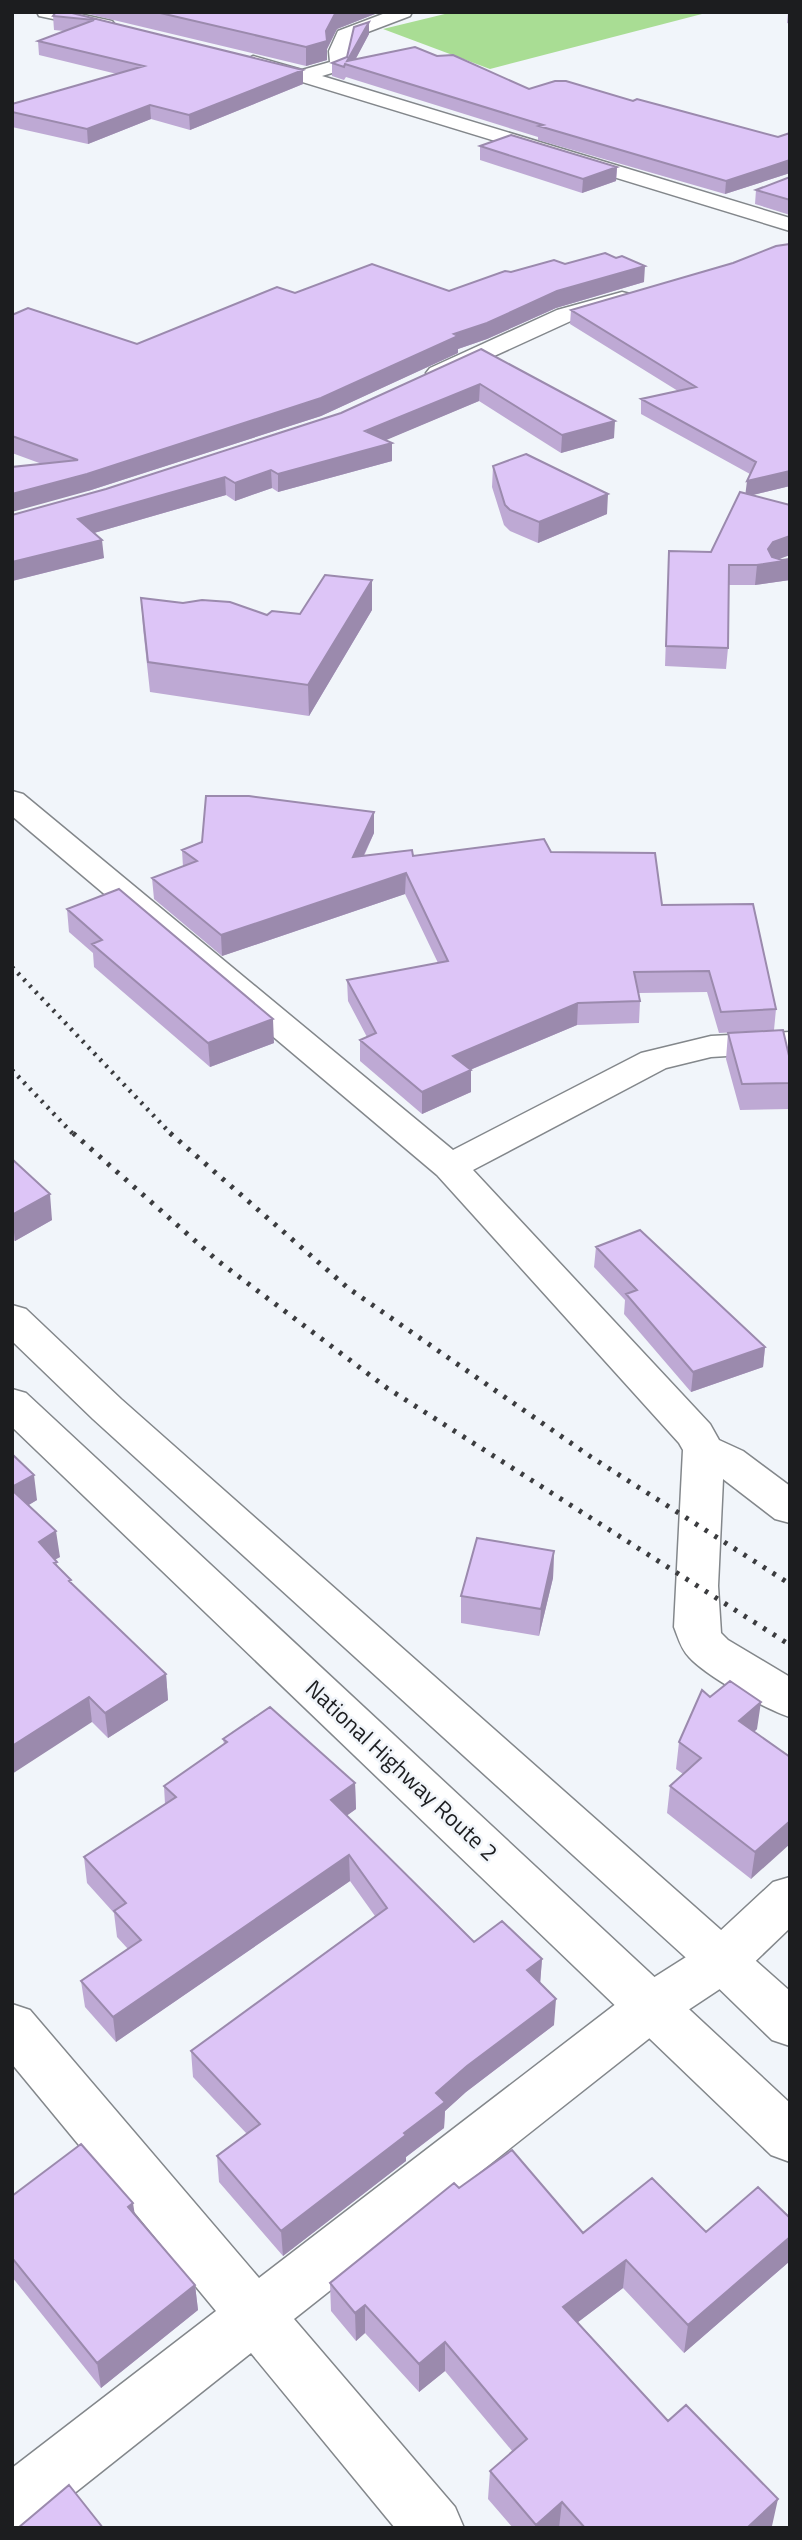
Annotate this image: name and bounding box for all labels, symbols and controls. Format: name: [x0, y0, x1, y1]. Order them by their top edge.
street label: National Highway Route 2: [298, 1671, 506, 1869]

